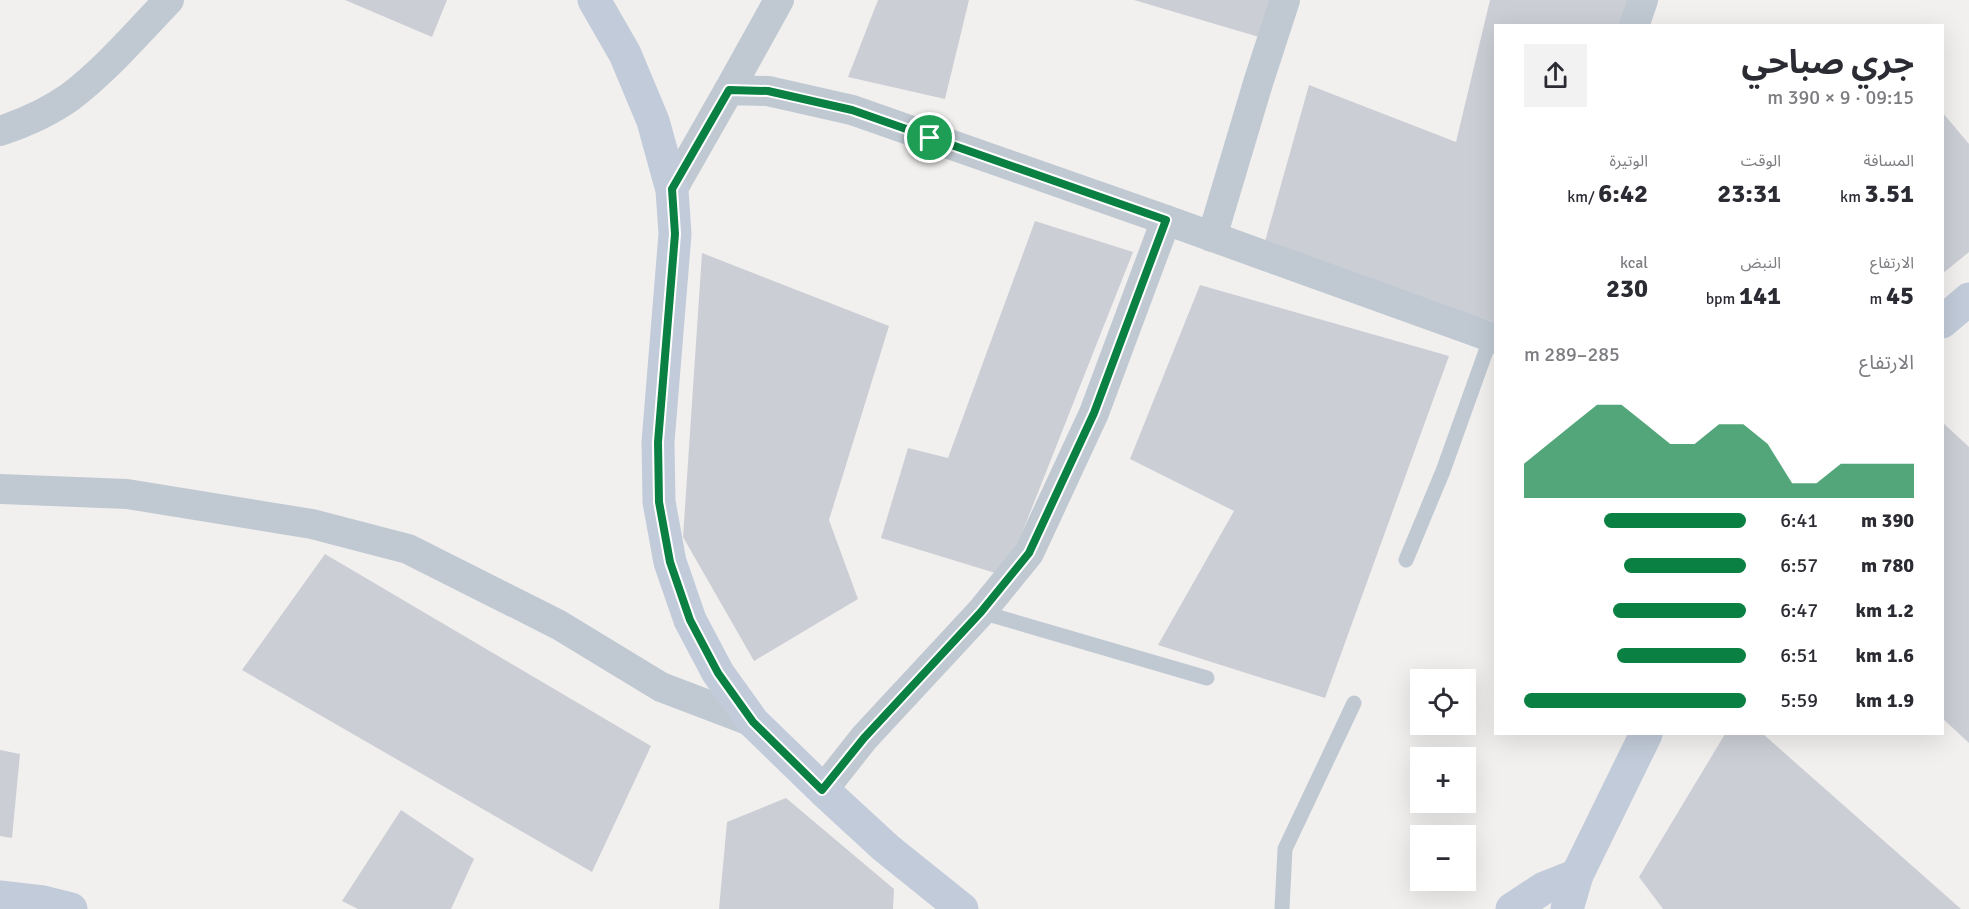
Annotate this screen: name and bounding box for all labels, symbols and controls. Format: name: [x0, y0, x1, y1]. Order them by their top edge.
text: جري صباحي: [1742, 42, 1914, 83]
button: share: [1524, 44, 1587, 107]
text: 09:15 · 9 × 390 m: [1767, 85, 1914, 110]
pin: [904, 112, 955, 163]
icon: arrive: [913, 121, 946, 154]
text: الوتيرة: [1610, 151, 1648, 171]
text: الوقت: [1741, 151, 1781, 171]
text: المسافة: [1864, 151, 1914, 171]
text: 6:42: [1598, 178, 1648, 210]
text: 23:31: [1717, 178, 1781, 210]
text: 3.51: [1864, 178, 1914, 210]
text: /km: [1567, 187, 1598, 207]
text: km: [1840, 187, 1864, 207]
text: kcal: [1620, 253, 1648, 273]
text: النبض: [1740, 253, 1781, 273]
text: الارتفاع: [1870, 253, 1914, 273]
text: 230: [1606, 273, 1648, 305]
text: 141: [1739, 280, 1781, 312]
text: 45: [1886, 280, 1914, 312]
text: bpm: [1706, 289, 1739, 309]
text: m: [1870, 289, 1886, 309]
text: 285–289 m: [1524, 342, 1620, 367]
text: الارتفاع: [1859, 350, 1914, 375]
text: 6:41: [1780, 508, 1818, 533]
text: 390 m: [1861, 508, 1914, 533]
text: 6:57: [1780, 553, 1818, 578]
text: 780 m: [1861, 553, 1914, 578]
text: 6:47: [1780, 598, 1818, 623]
text: 1.2 km: [1856, 598, 1914, 623]
text: 6:51: [1780, 643, 1818, 668]
text: 1.6 km: [1856, 643, 1914, 668]
map controls: [1410, 669, 1476, 891]
button: locate: [1410, 669, 1476, 735]
text: 5:59: [1780, 688, 1818, 713]
text: 1.9 km: [1856, 688, 1914, 713]
button: +: [1410, 747, 1476, 813]
button: −: [1410, 825, 1476, 891]

